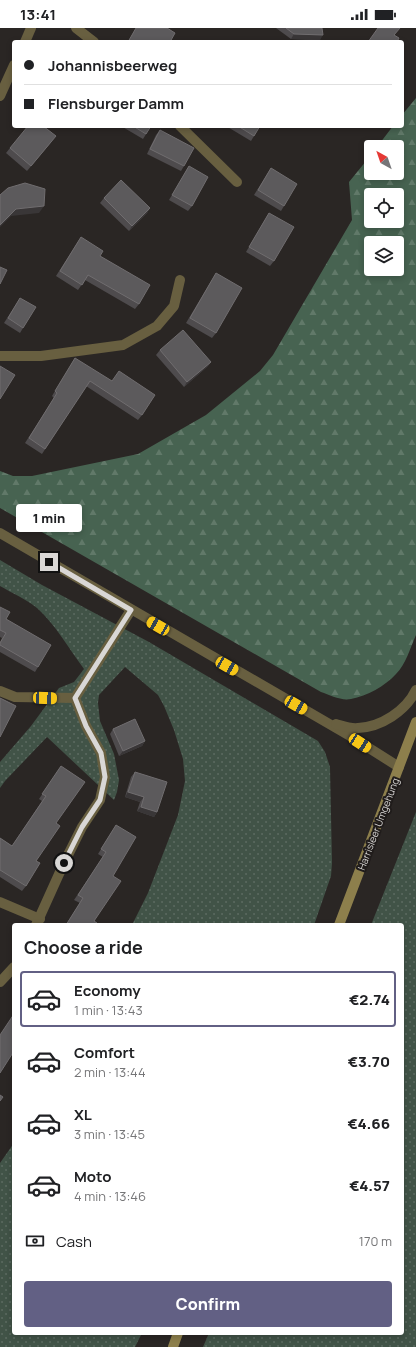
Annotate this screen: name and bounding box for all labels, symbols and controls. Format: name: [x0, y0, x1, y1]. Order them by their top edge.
text: 13:41: [20, 4, 56, 25]
text: Johannisbeerweg: [48, 55, 177, 76]
text: Flensburger Damm: [48, 93, 184, 114]
north arrow: [364, 140, 404, 180]
map controls: [364, 140, 404, 276]
button: locate: [364, 188, 404, 228]
button: layers: [364, 236, 404, 276]
callout: 1 min: [16, 504, 82, 532]
text: 1 min: [33, 509, 65, 527]
route end: [40, 553, 58, 571]
car: [145, 615, 171, 637]
car: [214, 655, 240, 677]
car: [33, 692, 57, 704]
car: [283, 694, 309, 716]
car: [347, 731, 373, 755]
street label: Harrisleer Umgehung: [354, 776, 402, 872]
route start: [55, 854, 73, 872]
text: Choose a ride: [24, 935, 143, 959]
text: Economy: [74, 980, 141, 1001]
icon: car: [26, 981, 62, 1017]
text: €2.74: [349, 989, 390, 1010]
text: 1 min · 13:43: [74, 1001, 143, 1019]
text: Comfort: [74, 1042, 135, 1063]
icon: car: [26, 1043, 62, 1079]
text: €3.70: [348, 1051, 390, 1072]
text: 2 min · 13:44: [74, 1063, 146, 1081]
text: XL: [74, 1104, 92, 1125]
icon: car: [26, 1105, 62, 1141]
text: €4.66: [348, 1113, 390, 1134]
text: 3 min · 13:45: [74, 1125, 145, 1143]
text: Moto: [74, 1166, 111, 1187]
icon: car: [26, 1167, 62, 1203]
text: €4.57: [349, 1175, 390, 1196]
text: 4 min · 13:46: [74, 1187, 146, 1205]
icon: cash: [24, 1230, 46, 1252]
text: Cash: [56, 1231, 92, 1252]
text: 170 m: [359, 1232, 392, 1250]
button: Confirm: [24, 1281, 392, 1327]

